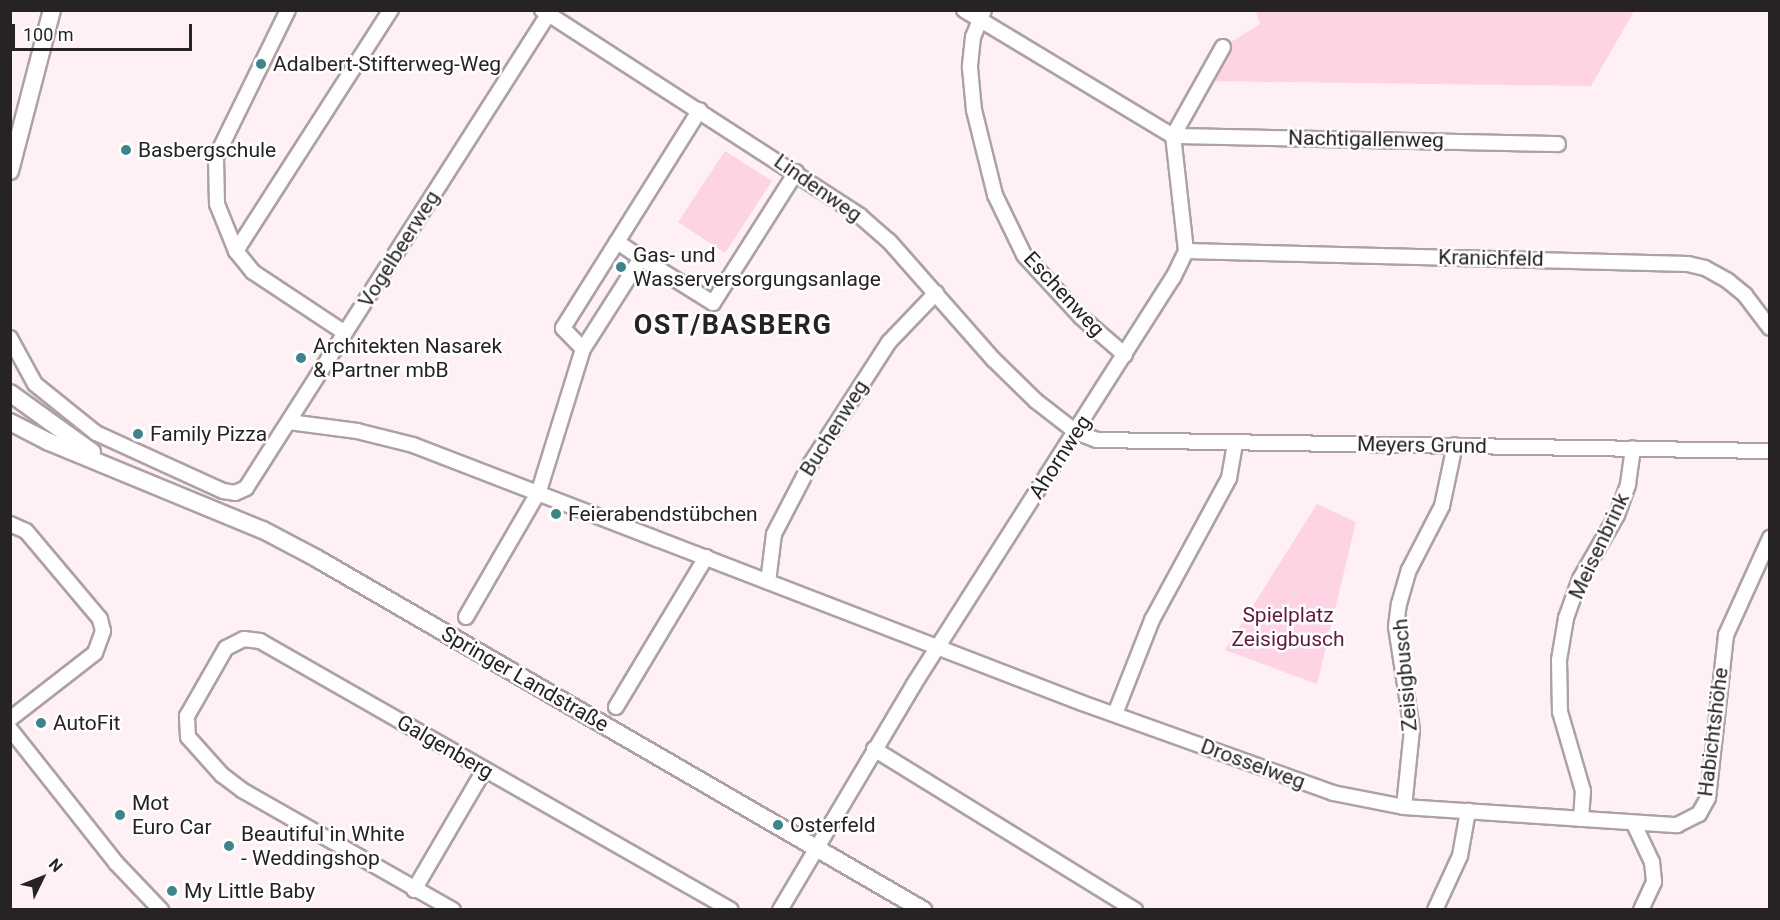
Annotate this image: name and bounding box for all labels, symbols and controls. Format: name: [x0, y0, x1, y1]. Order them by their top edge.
scale bar: [15, 12, 195, 50]
text: 100 m: [23, 24, 74, 45]
place label: Adalbert-Stifterweg-Weg: [273, 51, 501, 77]
marker: Adalbert-Stifterweg-Weg: [254, 57, 268, 71]
street label: Nachtigallenweg: [1288, 125, 1444, 153]
place label: Basbergschule: [138, 137, 276, 163]
marker: Basbergschule: [119, 143, 133, 157]
street label: Lindenweg: [769, 149, 867, 227]
street label: Vogelbeerweg: [353, 186, 445, 312]
place label: Gas- und Wasserversorgungsanlage: [633, 242, 881, 292]
street label: Kranichfeld: [1438, 244, 1544, 272]
street label: Eschenweg: [1018, 246, 1110, 342]
marker: Gas- und Wasserversorgungsanlage: [614, 260, 628, 274]
district label: OST/BASBERG: [634, 310, 832, 342]
place label: Architekten Nasarek & Partner mbB: [313, 333, 502, 383]
marker: Architekten Nasarek & Partner mbB: [294, 351, 308, 365]
street label: Buchenweg: [795, 375, 873, 481]
street label: Ahornweg: [1024, 410, 1096, 504]
place label: Family Pizza: [150, 421, 267, 447]
marker: Family Pizza: [131, 427, 145, 441]
street label: Meyers Grund: [1357, 431, 1487, 459]
street label: Meisenbrink: [1563, 489, 1635, 603]
place label: Feierabendstübchen: [568, 501, 758, 527]
marker: Feierabendstübchen: [549, 507, 563, 521]
park label: Spielplatz Zeisigbusch: [1231, 602, 1345, 652]
street label: Zeisigbusch: [1388, 618, 1422, 732]
street label: Springer Landstraße: [437, 621, 613, 737]
street label: Habichtshöhe: [1693, 666, 1733, 798]
street label: Galgenberg: [392, 709, 498, 785]
place label: AutoFit: [53, 710, 120, 736]
marker: AutoFit: [34, 716, 48, 730]
street label: Drosselweg: [1197, 733, 1309, 795]
place label: Mot Euro Car: [132, 790, 212, 840]
marker: Mot Euro Car: [113, 808, 127, 822]
place label: Osterfeld: [790, 812, 876, 838]
marker: Osterfeld: [771, 818, 785, 832]
place label: Beautiful in White - Weddingshop: [241, 821, 405, 871]
marker: Beautiful in White - Weddingshop: [222, 839, 236, 853]
north arrow: [12, 848, 72, 908]
text: N: [45, 855, 66, 876]
place label: My Little Baby: [184, 878, 315, 904]
marker: My Little Baby: [165, 884, 179, 898]

